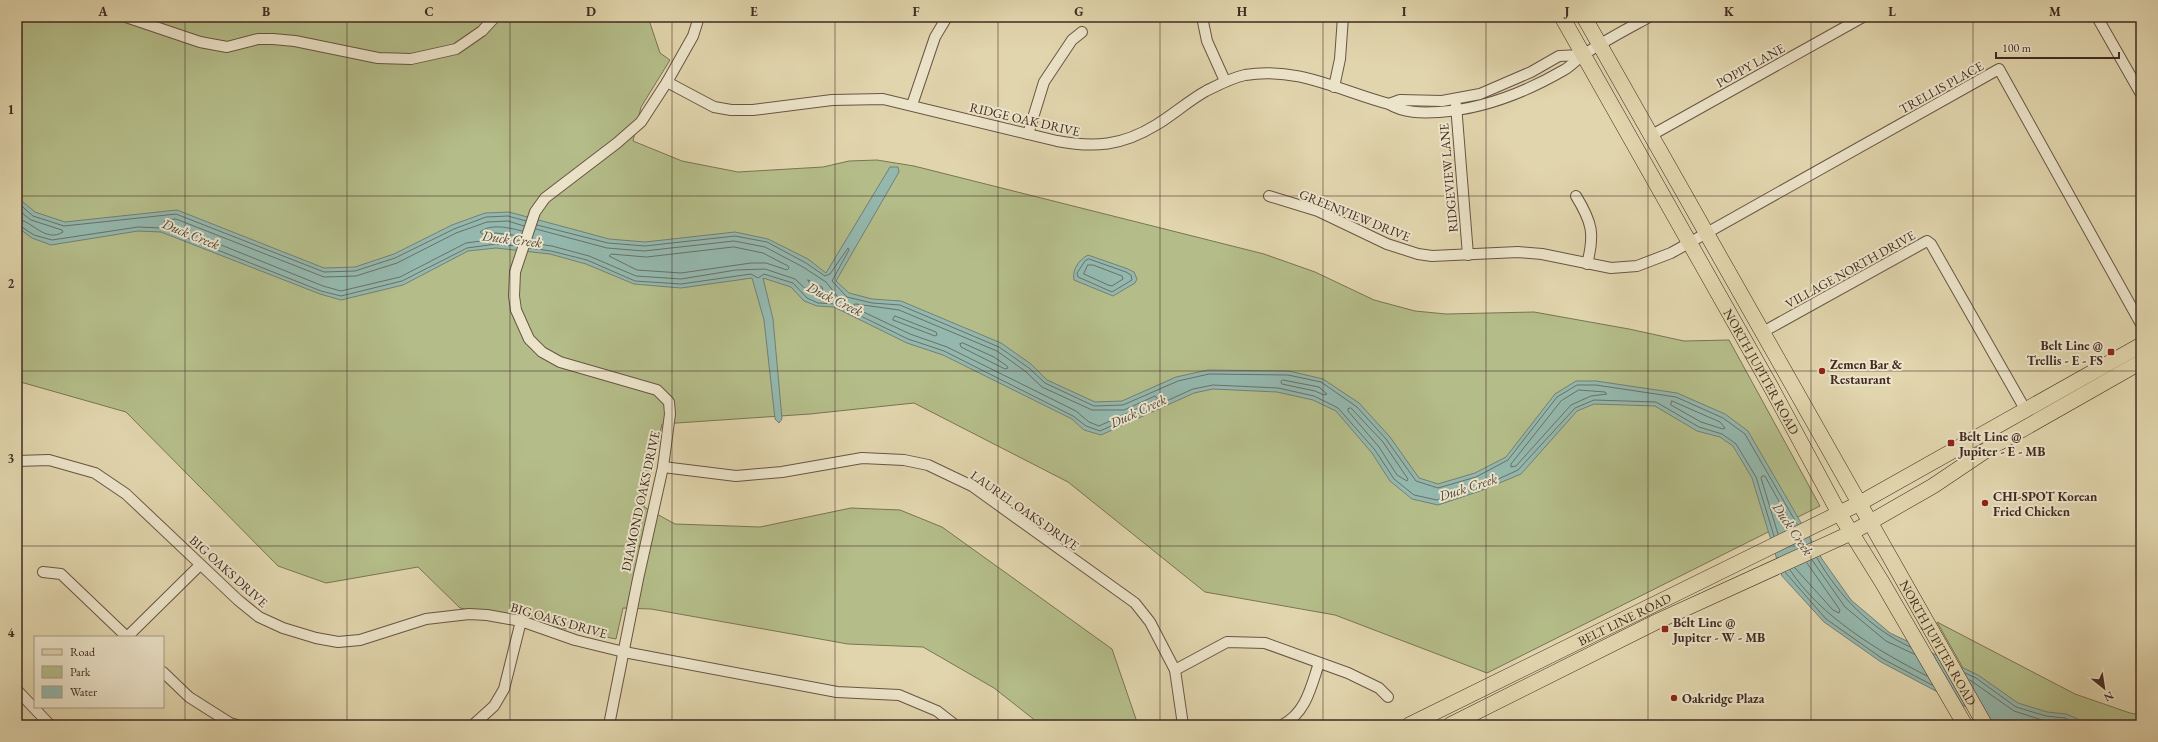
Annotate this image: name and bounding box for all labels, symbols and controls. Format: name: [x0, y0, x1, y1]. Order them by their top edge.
text: A: [97, 3, 108, 20]
text: B: [262, 3, 270, 20]
text: C: [424, 3, 434, 20]
text: D: [586, 3, 596, 20]
text: E: [750, 3, 758, 20]
text: F: [912, 3, 920, 20]
text: G: [1074, 3, 1084, 20]
text: H: [1237, 3, 1248, 20]
text: I: [1402, 3, 1407, 20]
text: J: [1563, 3, 1570, 20]
text: K: [1724, 3, 1735, 20]
text: L: [1888, 3, 1896, 20]
text: M: [2049, 3, 2061, 20]
scale bar: [1996, 34, 2119, 60]
street label: POPPY LANE: [1713, 40, 1788, 91]
text: 100 m: [2002, 40, 2032, 56]
street label: TRELLIS PLACE: [1896, 57, 1986, 118]
street label: RIDGE OAK DRIVE: [968, 99, 1082, 140]
text: 1: [8, 101, 15, 118]
street label: RIDGEVIEW LANE: [1435, 123, 1462, 233]
street label: GREENVIEW DRIVE: [1297, 185, 1413, 245]
water label: Duck Creek: [159, 214, 223, 254]
water label: Duck Creek: [480, 226, 544, 252]
street label: VILLAGE NORTH DRIVE: [1782, 227, 1918, 312]
text: 2: [8, 275, 15, 292]
water label: Duck Creek: [803, 277, 867, 321]
street label: NORTH JUPITER ROAD: [1720, 306, 1803, 438]
place label: Belt Line @ Trellis - E - FS: [2027, 337, 2103, 369]
marker: Belt Line @ Trellis - E - FS: [2106, 347, 2116, 357]
place label: Zemen Bar & Restaurant: [1830, 356, 1903, 388]
marker: Zemen Bar & Restaurant: [1817, 366, 1827, 376]
water label: Duck Creek: [1106, 390, 1170, 432]
place label: Belt Line @ Jupiter - E - MB: [1957, 428, 2045, 460]
street label: DIAMOND OAKS DRIVE: [617, 429, 664, 573]
marker: Belt Line @ Jupiter - E - MB: [1946, 438, 1956, 448]
text: 3: [8, 450, 15, 467]
street label: LAUREL OAKS DRIVE: [967, 467, 1082, 554]
water label: Duck Creek: [1436, 469, 1500, 505]
place label: CHI-SPOT Korean Fried Chicken: [1993, 488, 2098, 520]
water label: Duck Creek: [1768, 498, 1818, 560]
marker: CHI-SPOT Korean Fried Chicken: [1980, 498, 1990, 508]
street label: BIG OAKS DRIVE: [186, 532, 271, 611]
street label: NORTH JUPITER ROAD: [1896, 577, 1980, 709]
street label: BELT LINE ROAD: [1575, 589, 1674, 650]
street label: BIG OAKS DRIVE: [509, 599, 609, 642]
place label: Belt Line @ Jupiter - W - MB: [1671, 614, 1765, 646]
text: 4: [8, 624, 15, 641]
marker: Belt Line @ Jupiter - W - MB: [1660, 624, 1670, 634]
legend: [34, 636, 164, 708]
text: Road: [70, 644, 96, 660]
text: Park: [70, 664, 91, 680]
north arrow: [2084, 668, 2124, 708]
text: Water: [70, 684, 97, 700]
text: N: [2102, 688, 2116, 705]
place label: Oakridge Plaza: [1682, 690, 1765, 707]
marker: Oakridge Plaza: [1669, 693, 1679, 703]

